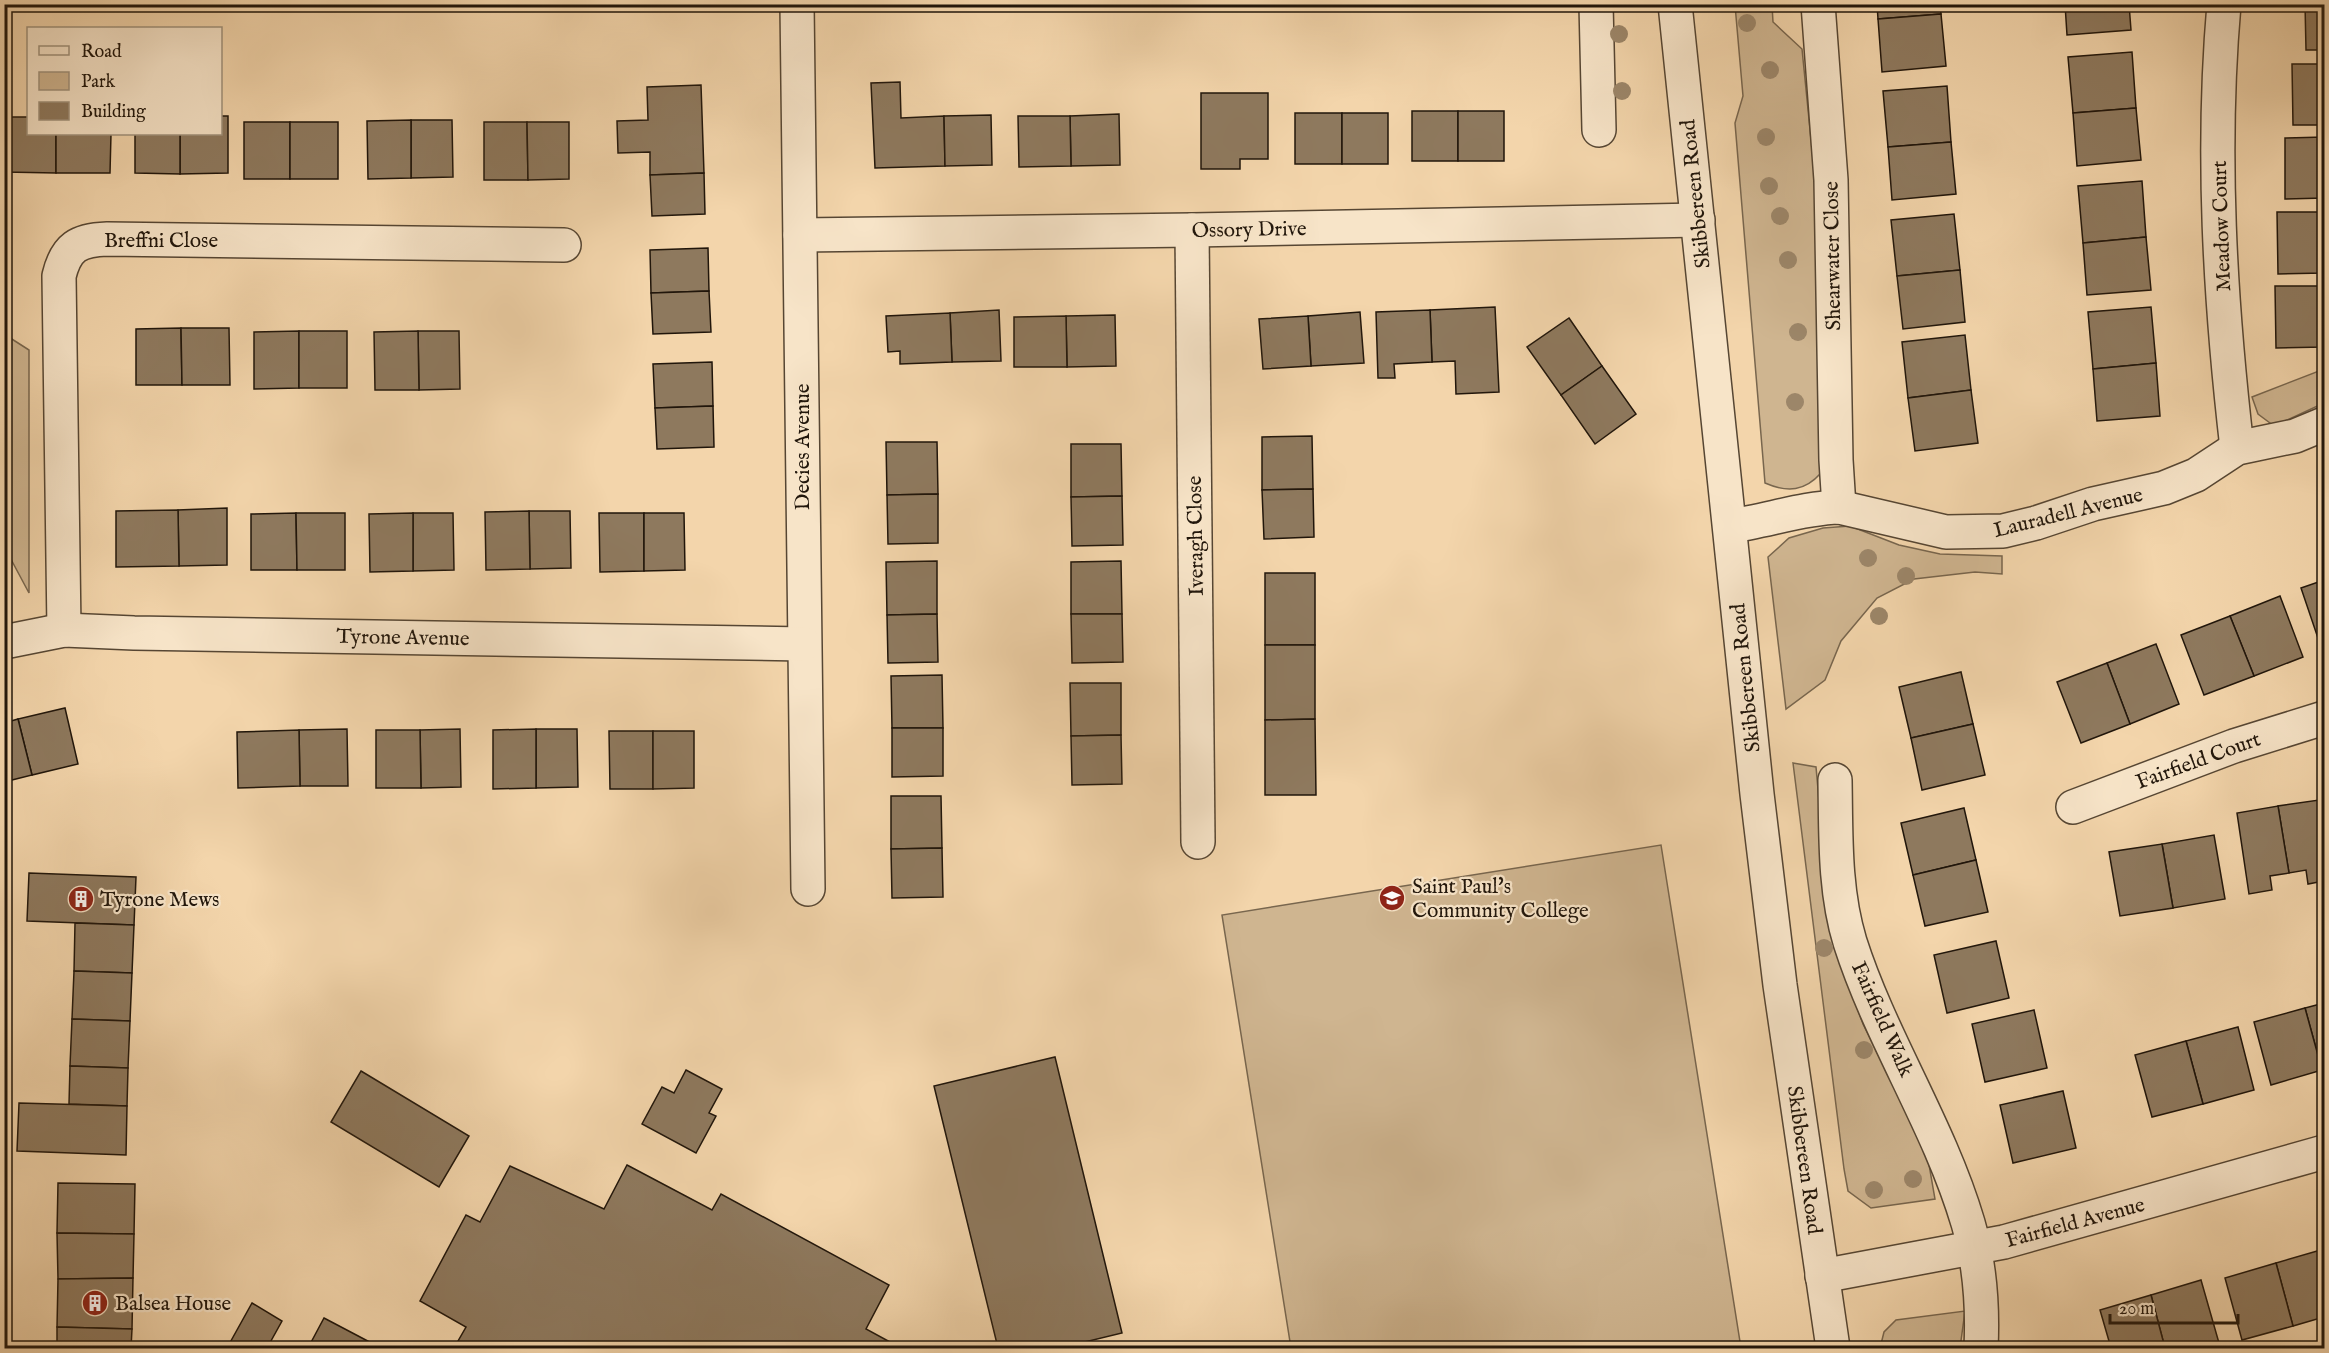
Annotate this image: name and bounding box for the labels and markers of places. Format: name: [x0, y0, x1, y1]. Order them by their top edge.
place label: Saint Paul's Community College: [1412, 874, 1589, 925]
school or university icon: Saint Paul's Community College: [1377, 883, 1407, 913]
building icon: Tyrone Mews: [66, 884, 96, 914]
place label: Tyrone Mews: [100, 887, 219, 914]
building icon: Balsea House: [80, 1288, 110, 1318]
place label: Balsea House: [115, 1291, 232, 1318]

